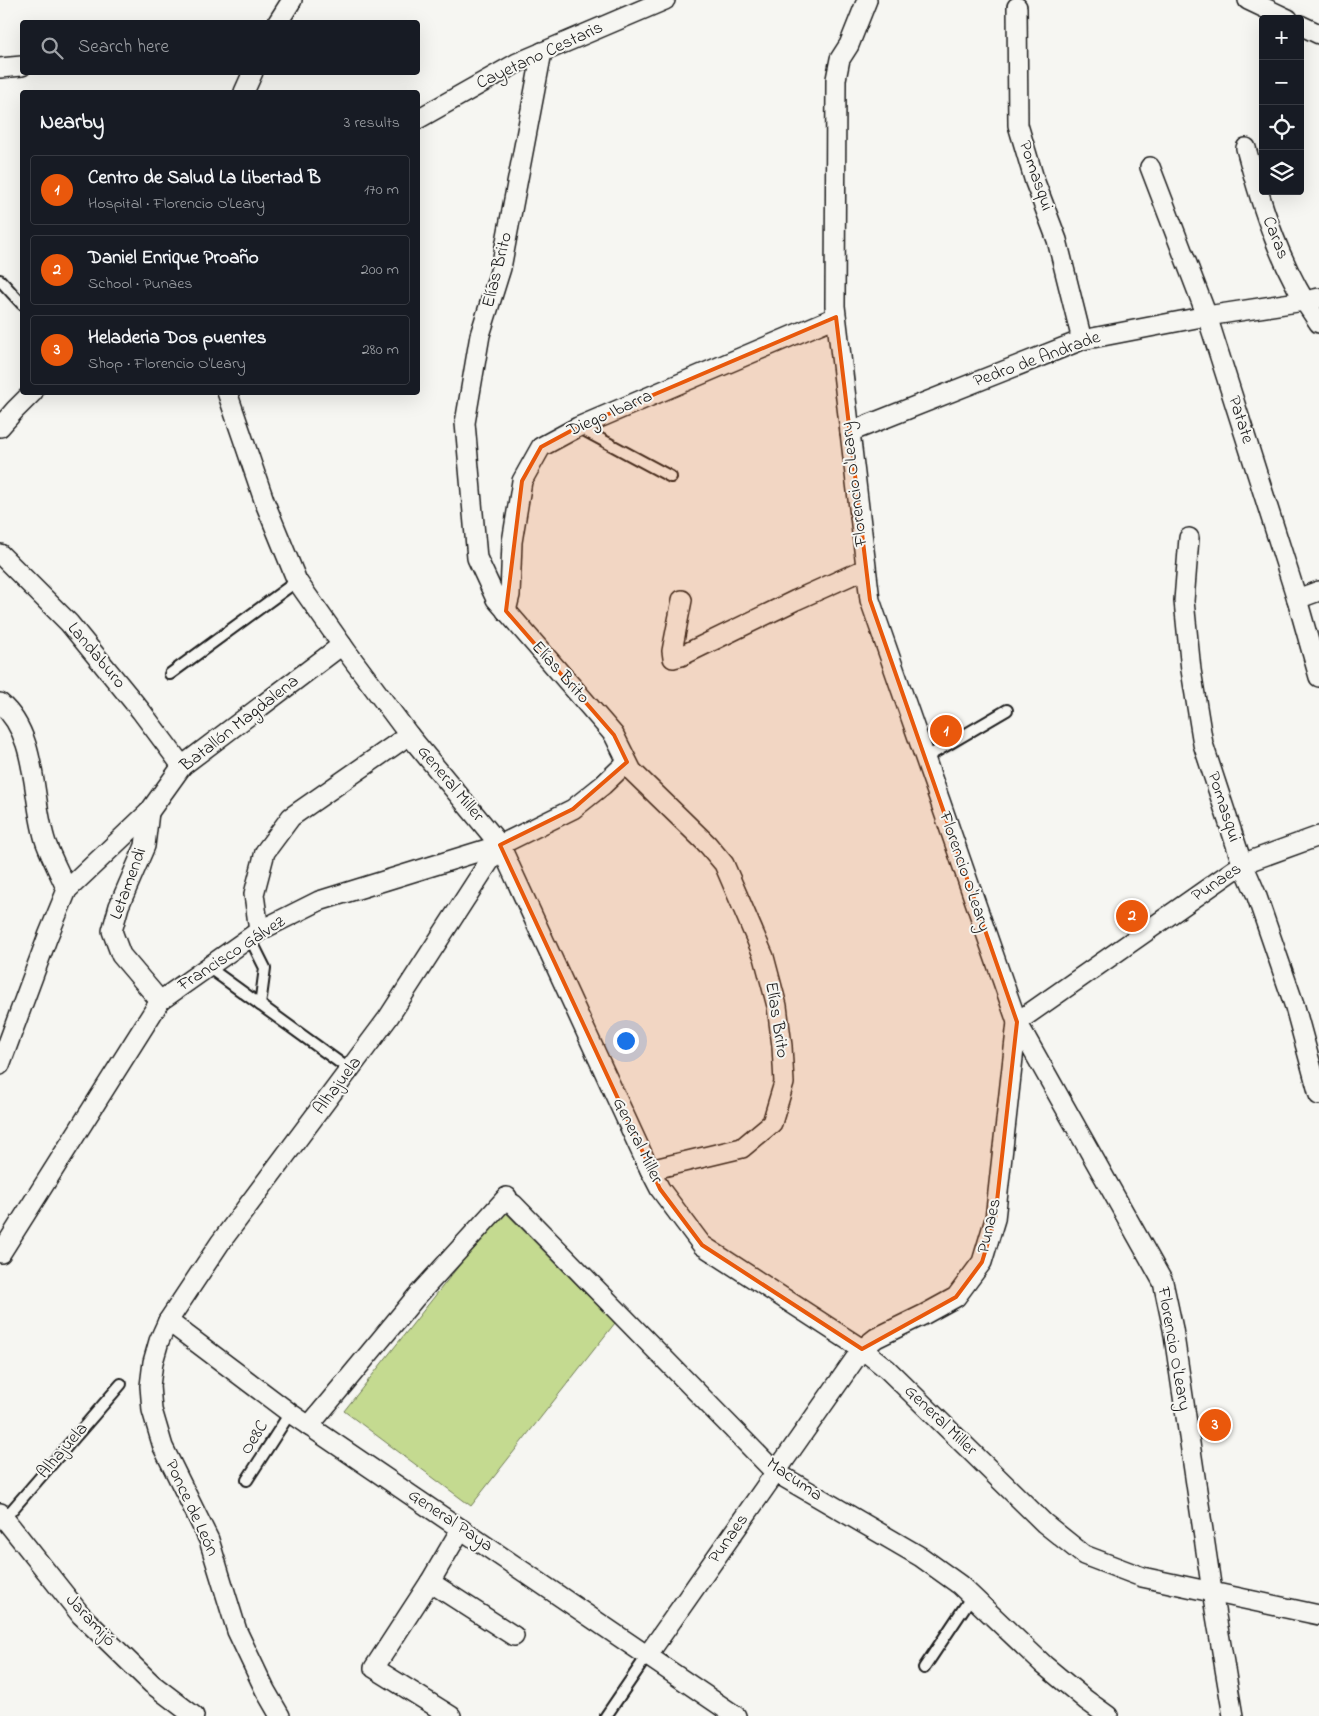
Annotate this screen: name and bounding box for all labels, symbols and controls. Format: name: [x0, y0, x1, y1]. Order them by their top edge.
street label: Cayetano Cestaris: [472, 15, 608, 97]
map controls: [1259, 15, 1304, 195]
button: +: [1259, 15, 1304, 60]
search box: [20, 20, 420, 75]
icon: search: [38, 34, 66, 62]
text: Search here: [78, 34, 169, 61]
button: −: [1259, 60, 1304, 105]
button: locate: [1259, 105, 1304, 150]
text: Nearby: [40, 108, 104, 138]
text: 3 results: [344, 111, 400, 135]
street label: Pomasqui: [1011, 137, 1059, 215]
button: layers: [1259, 150, 1304, 195]
text: Centro de Salud La Libertad B: [88, 165, 321, 192]
text: 1: [54, 178, 60, 202]
text: 170 m: [364, 178, 399, 202]
text: Hospital · Florencio O'Leary: [88, 192, 265, 216]
street label: Caras: [1255, 213, 1295, 263]
street label: Elías Brito: [476, 230, 520, 310]
text: Daniel Enrique Proaño: [88, 245, 259, 272]
text: 2: [53, 258, 61, 282]
text: 200 m: [361, 258, 399, 282]
text: School · Punaes: [88, 272, 192, 296]
text: Heladeria Dos puentes: [88, 325, 266, 352]
street label: Pedro de Andrade: [970, 325, 1105, 395]
text: 3: [54, 338, 60, 362]
text: 280 m: [362, 338, 399, 362]
text: Shop · Florencio O'Leary: [88, 352, 246, 376]
street label: Diego Ibarra: [562, 384, 657, 446]
street label: Patate: [1220, 393, 1260, 448]
street label: Florencio O'Leary: [834, 420, 876, 549]
street label: Landaburo: [60, 617, 132, 695]
street label: Elías Brito: [525, 636, 595, 710]
street label: Batallón Magdalena: [174, 669, 306, 780]
pin: 1: [930, 712, 962, 750]
street label: General Miller: [410, 740, 490, 828]
street label: Pomasqui: [1199, 768, 1247, 846]
street label: Florencio O'Leary: [931, 808, 997, 936]
street label: Letamendi: [104, 844, 154, 924]
street label: Punaes: [1187, 857, 1247, 909]
pin: 2: [1116, 897, 1148, 935]
street label: Francisco Gálvez: [172, 909, 291, 999]
street label: Elías Brito: [757, 980, 795, 1060]
your location: [613, 1028, 639, 1054]
street label: Alhajuela: [307, 1051, 369, 1121]
street label: General Miller: [605, 1094, 669, 1189]
street label: Punaes: [971, 1196, 1009, 1256]
street label: Florencio O'Leary: [1149, 1284, 1197, 1413]
street label: General Miller: [898, 1379, 983, 1463]
pin: 3: [1199, 1406, 1231, 1444]
street label: Oe8C: [234, 1416, 276, 1460]
street label: Alhajuela: [31, 1417, 95, 1485]
street label: Macuma: [761, 1452, 827, 1508]
street label: Ponce de León: [157, 1455, 225, 1561]
street label: General Paya: [402, 1483, 498, 1559]
street label: Punaes: [702, 1509, 756, 1569]
street label: Jaramijó: [59, 1589, 121, 1653]

